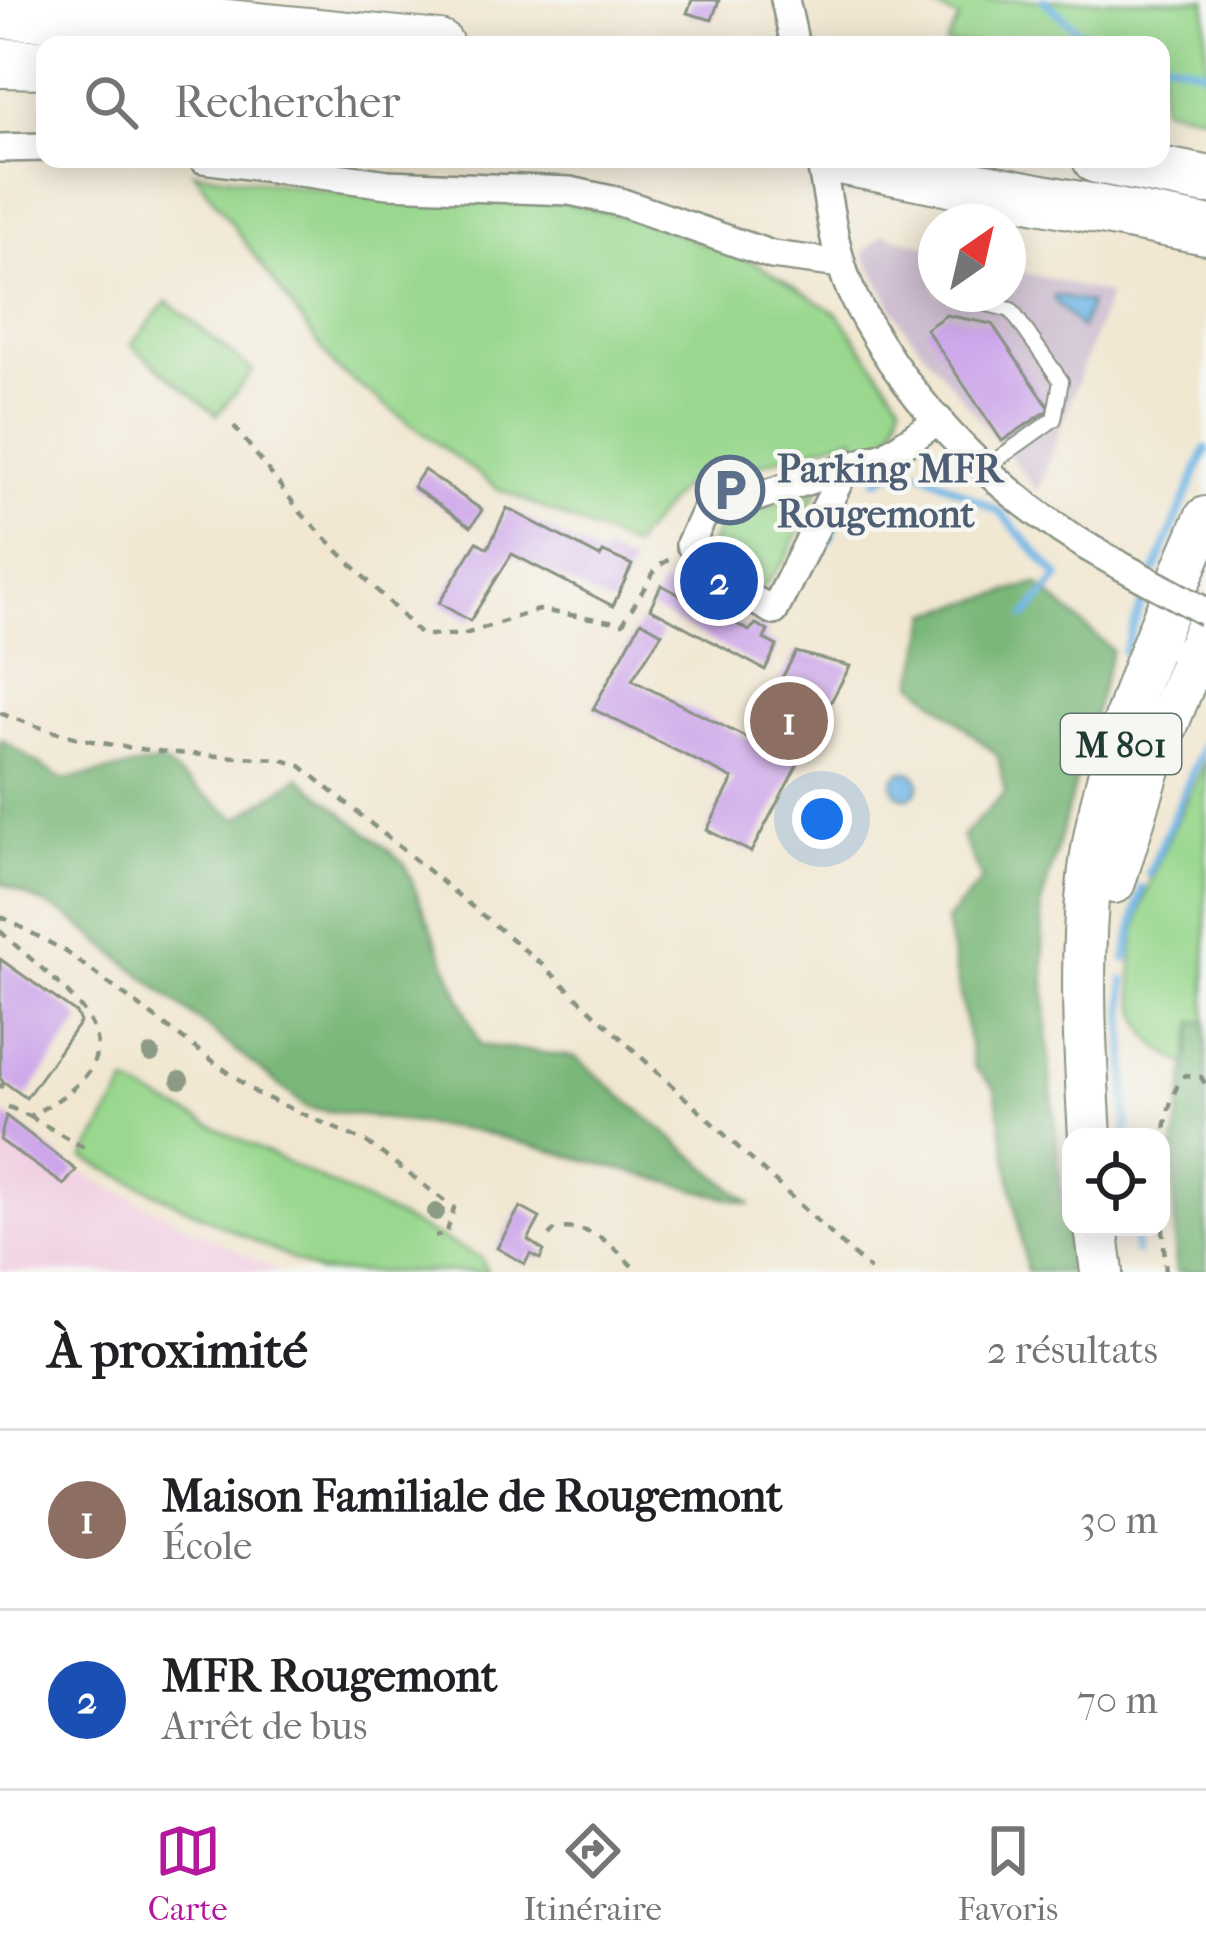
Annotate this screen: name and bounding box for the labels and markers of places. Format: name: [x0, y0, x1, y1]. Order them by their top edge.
place label: Parking MFR Rougemont: [777, 446, 1005, 537]
parking icon: Parking MFR Rougemont: [695, 455, 765, 525]
pin: 2: [680, 536, 758, 626]
pin: 1: [750, 676, 828, 766]

